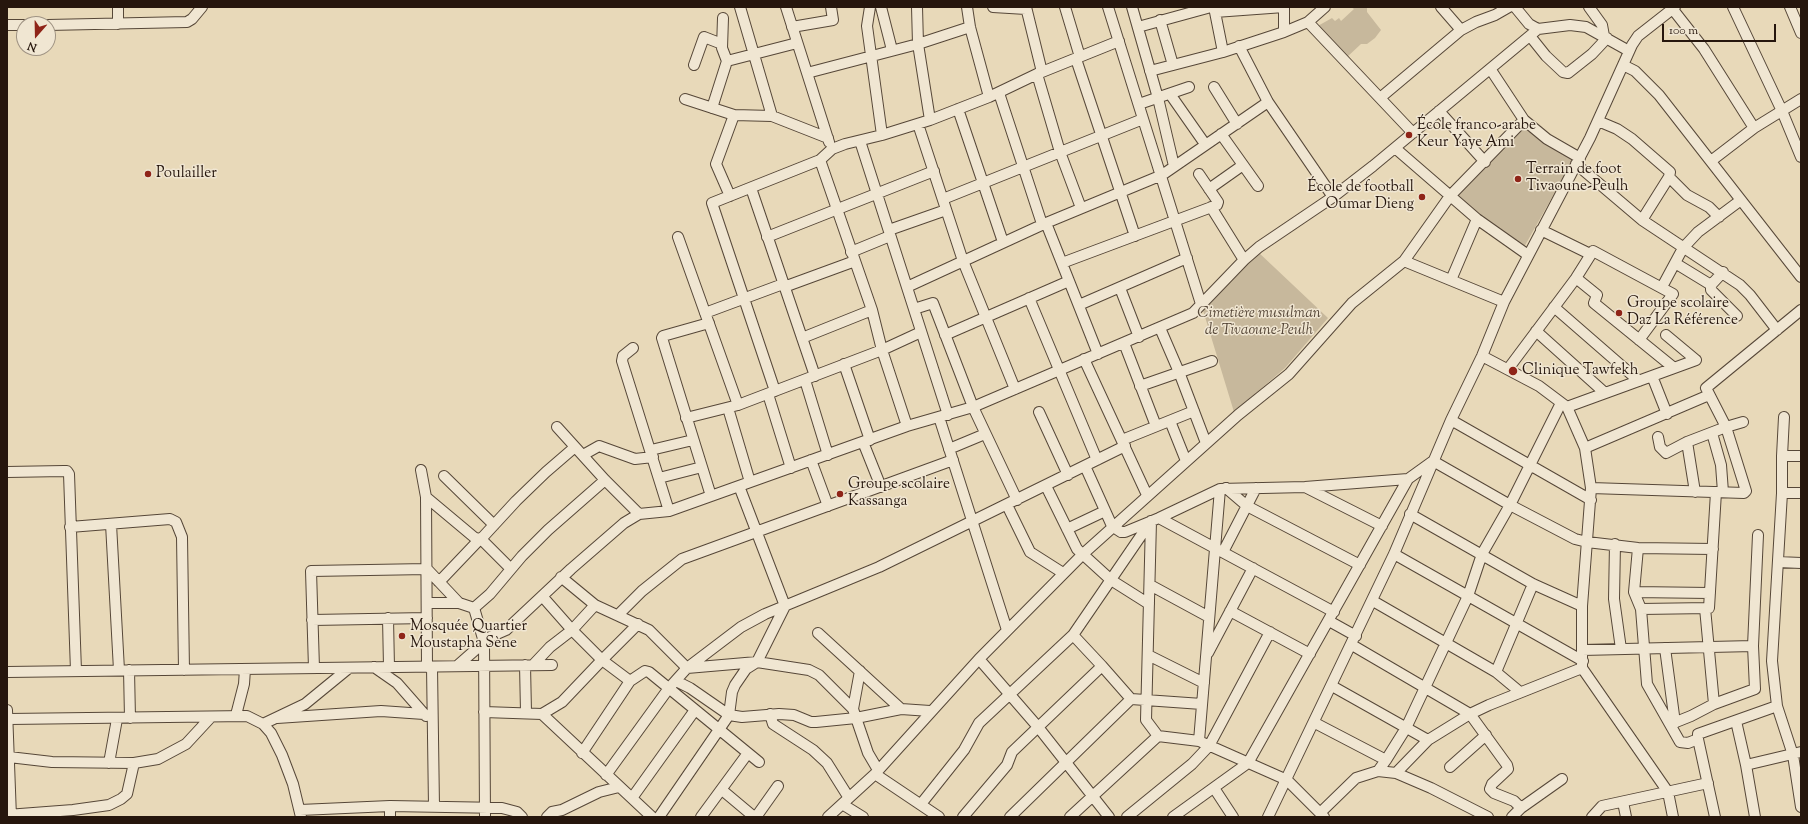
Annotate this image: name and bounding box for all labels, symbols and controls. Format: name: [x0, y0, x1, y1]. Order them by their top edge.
north arrow: [16, 16, 56, 56]
scale bar: [1664, 16, 1778, 42]
text: 100 m: [1669, 22, 1698, 40]
text: N: [25, 37, 39, 55]
place label: École franco-arabe Keur Yaye Ami: [1417, 117, 1536, 152]
marker: École franco-arabe Keur Yaye Ami: [1404, 130, 1414, 140]
place label: Terrain de foot Tivaoune-Peulh: [1526, 161, 1629, 196]
place label: Poulailler: [156, 165, 217, 183]
marker: Poulailler: [143, 169, 153, 179]
marker: Terrain de foot Tivaoune-Peulh: [1513, 174, 1523, 184]
place label: École de football Oumar Dieng: [1308, 179, 1414, 214]
marker: École de football Oumar Dieng: [1417, 192, 1427, 202]
place label: Groupe scolaire Daz La Référence: [1627, 295, 1738, 330]
park label: Cimetière musulman de Tivaoune-Peulh: [1197, 305, 1321, 340]
marker: Groupe scolaire Daz La Référence: [1614, 308, 1624, 318]
place label: Clinique Tawfekh: [1522, 362, 1639, 380]
marker: Clinique Tawfekh: [1507, 365, 1519, 377]
place label: Groupe scolaire Kassanga: [848, 476, 950, 511]
marker: Groupe scolaire Kassanga: [835, 489, 845, 499]
place label: Mosquée Quartier Moustapha Sène: [410, 618, 527, 653]
marker: Mosquée Quartier Moustapha Sène: [397, 631, 407, 641]

